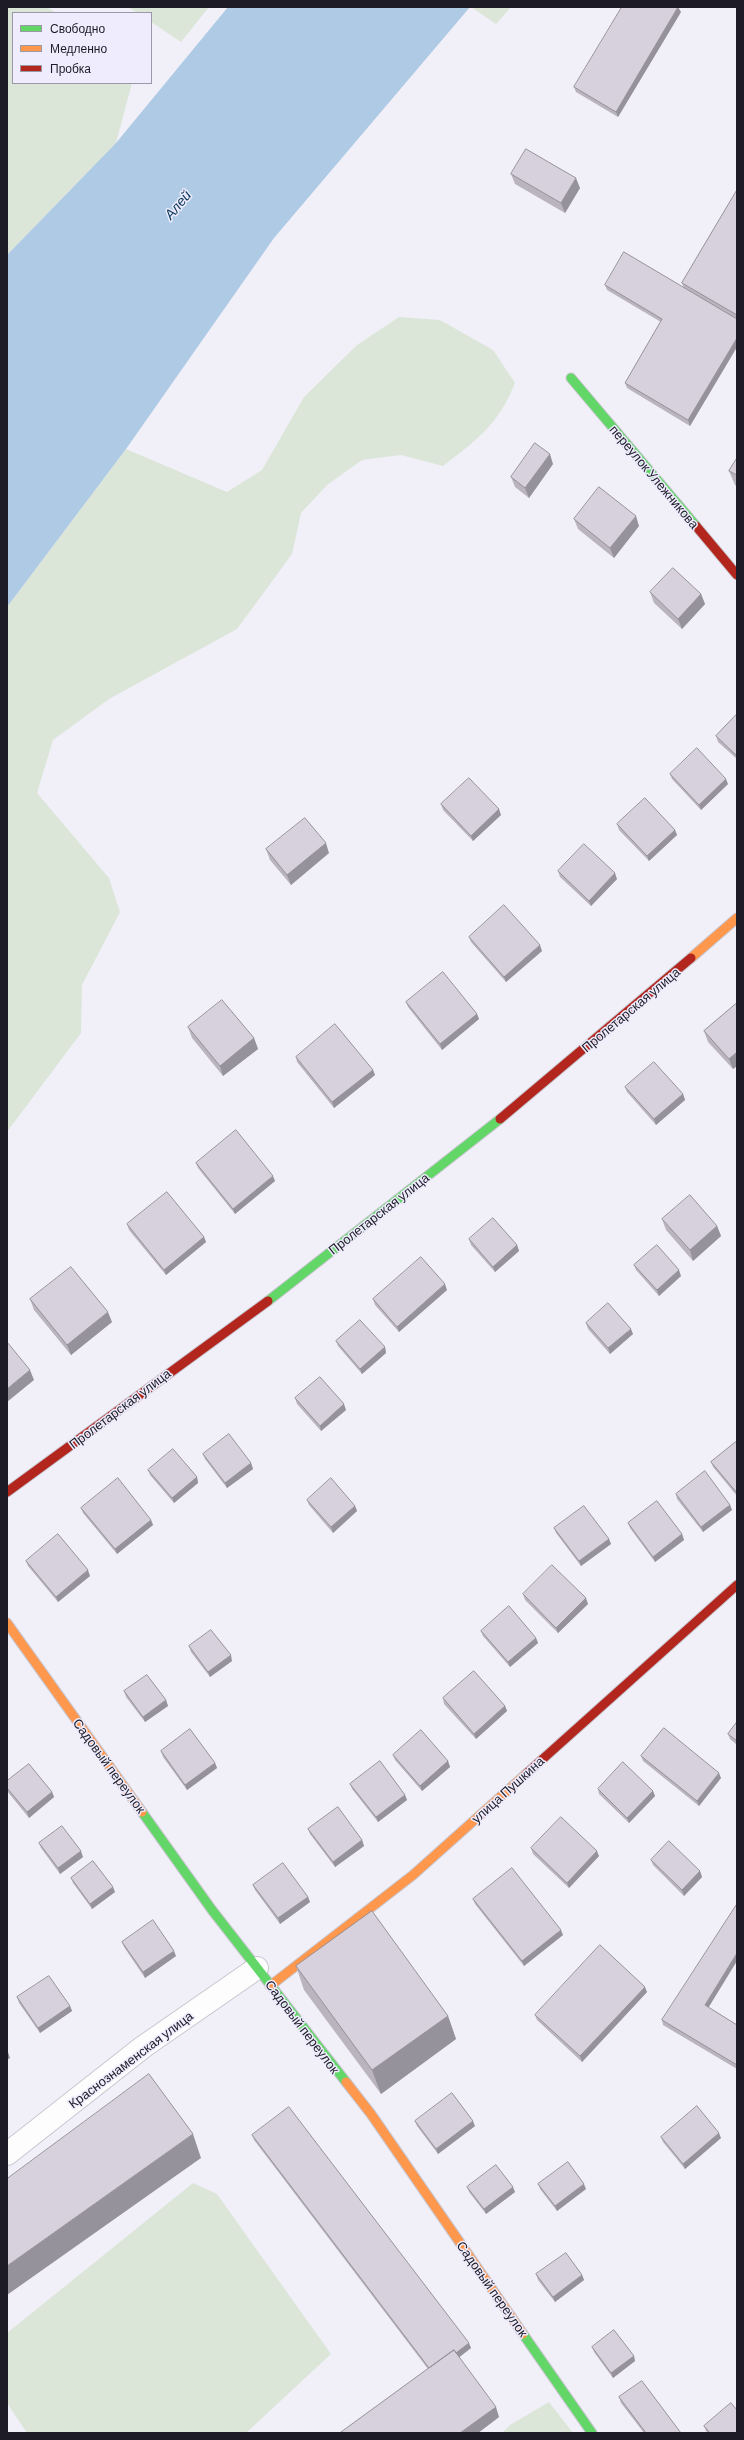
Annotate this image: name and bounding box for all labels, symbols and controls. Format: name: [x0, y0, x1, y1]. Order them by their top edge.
legend: [12, 12, 152, 84]
text: Свободно: [50, 21, 105, 35]
text: Медленно: [50, 41, 107, 55]
text: Пробка: [50, 61, 91, 75]
water label: Алей: [161, 187, 195, 223]
street label: переулок Улежникова: [606, 422, 702, 532]
street label: Пролетарская улица: [579, 964, 683, 1056]
street label: Пролетарская улица: [326, 1170, 432, 1258]
street label: Пролетарская улица: [66, 1366, 174, 1452]
street label: Садовый переулок: [69, 1716, 149, 1816]
street label: улица Пушкина: [469, 1753, 547, 1827]
street label: Садовый переулок: [262, 1977, 342, 2077]
street label: Краснознаменская улица: [66, 2008, 196, 2112]
street label: Садовый переулок: [453, 2238, 531, 2340]

